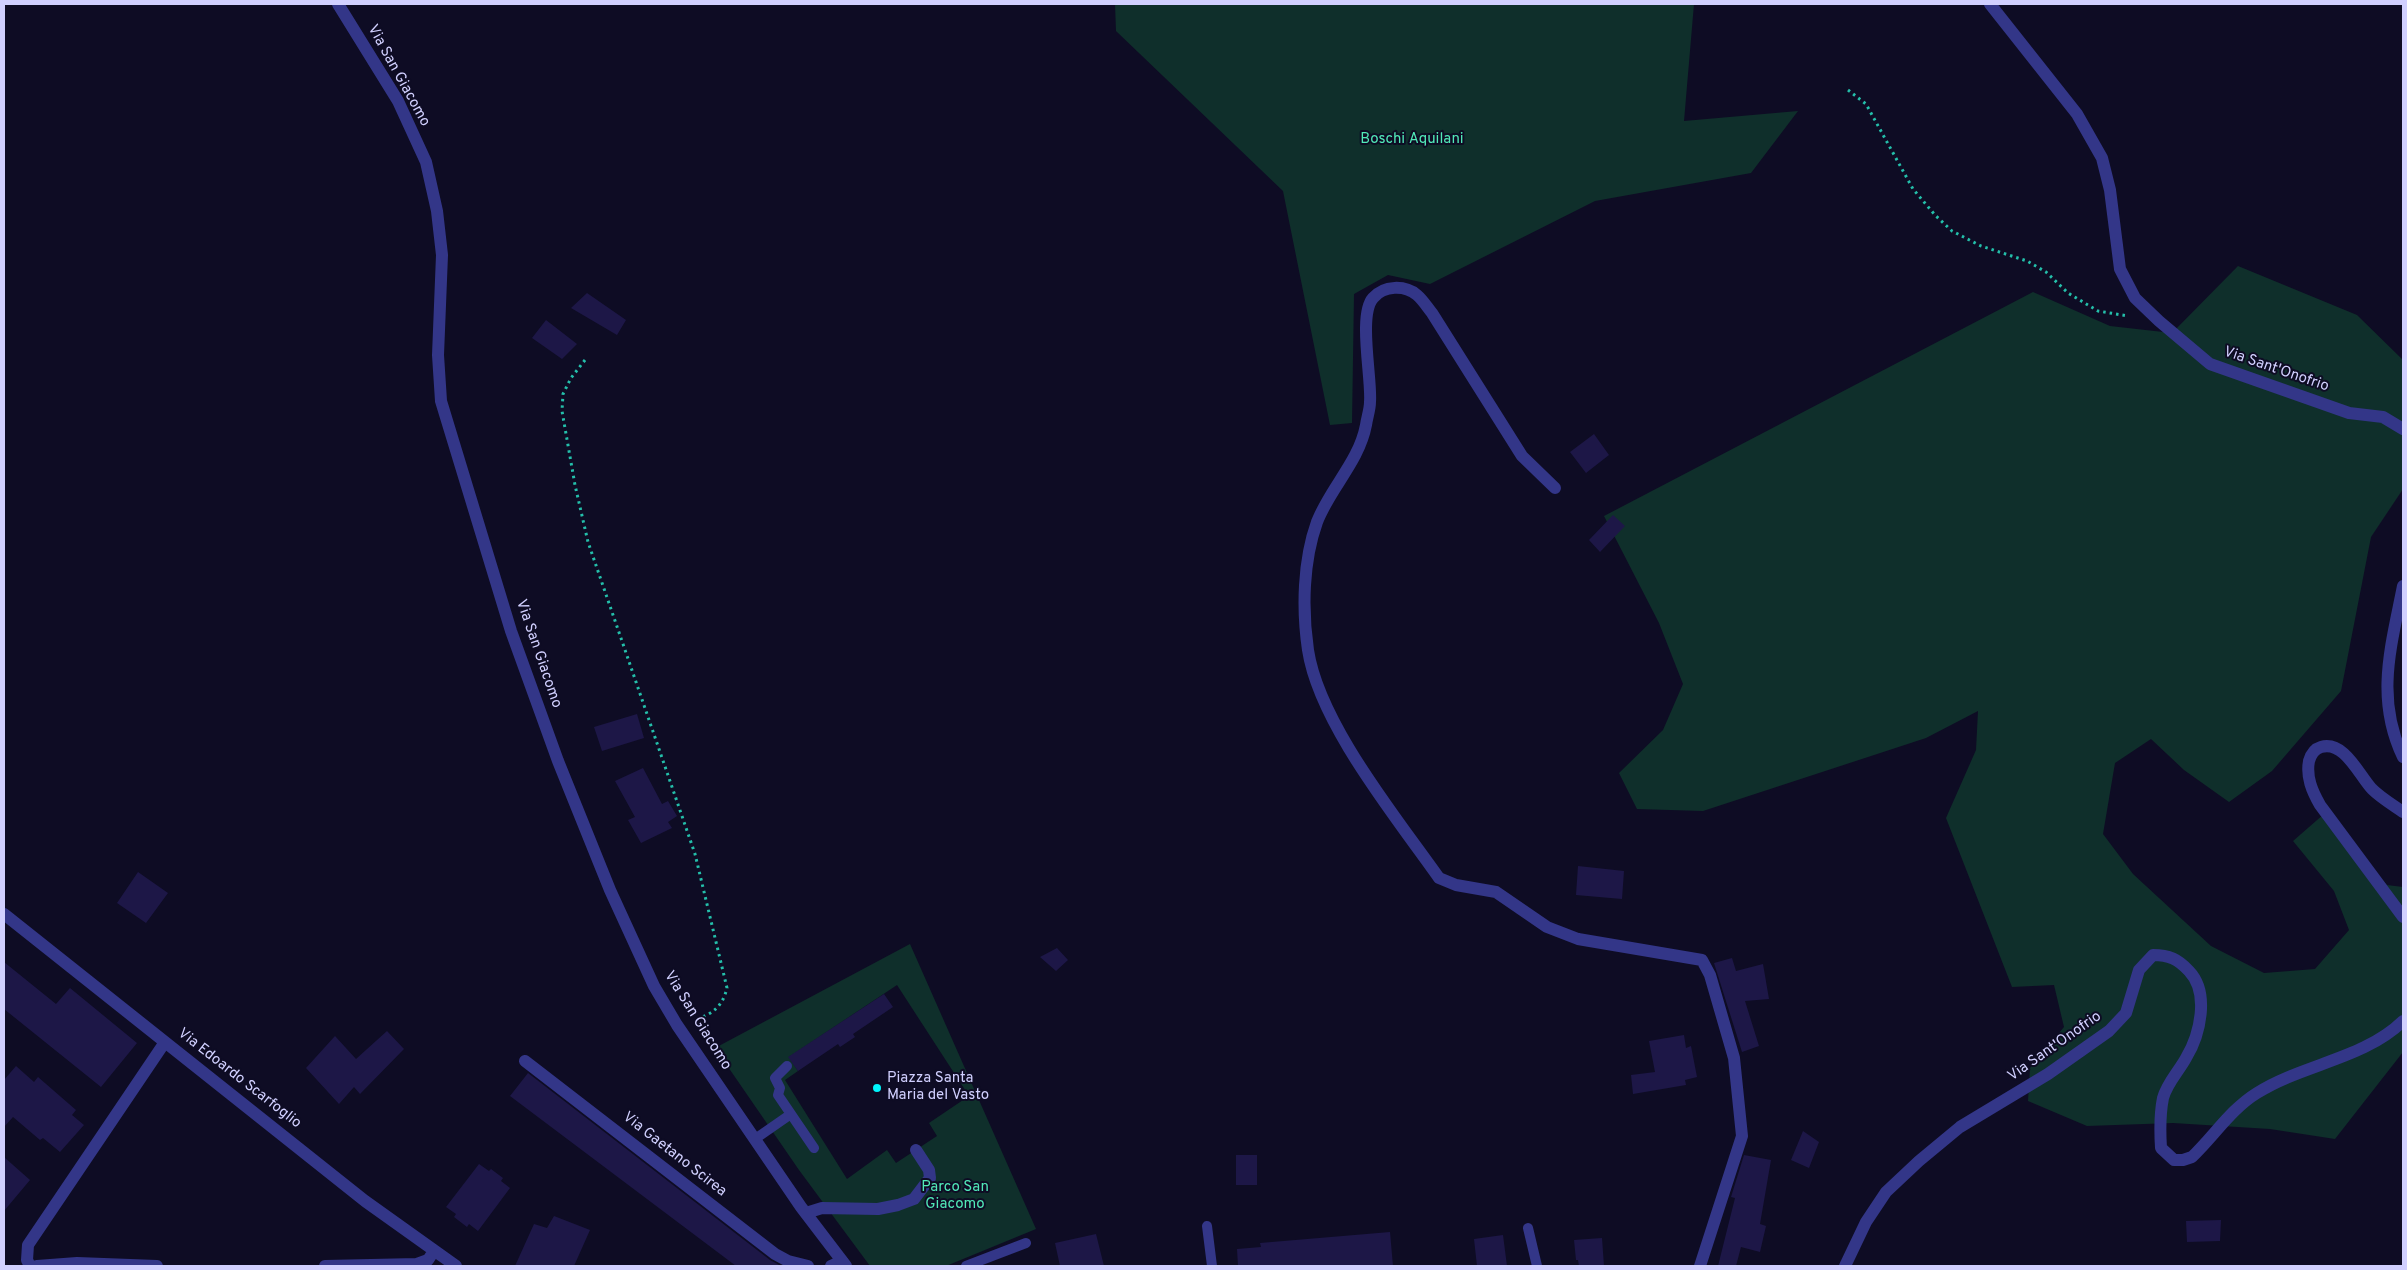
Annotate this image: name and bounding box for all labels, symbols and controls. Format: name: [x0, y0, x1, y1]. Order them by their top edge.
street label: Via San Giacomo: [363, 22, 433, 130]
park label: Boschi Aquilani: [1360, 131, 1464, 149]
street label: Via Sant'Onofrio: [2221, 344, 2331, 396]
street label: Via San Giacomo: [511, 597, 565, 711]
street label: Via San Giacomo: [659, 968, 735, 1074]
street label: Via Sant'Onofrio: [2005, 1008, 2105, 1086]
street label: Via Edoardo Scarfoglio: [173, 1025, 305, 1133]
place label: Piazza Santa Maria del Vasto: [887, 1070, 989, 1105]
marker: Piazza Santa Maria del Vasto: [871, 1082, 883, 1094]
street label: Via Gaetano Scirea: [618, 1109, 730, 1201]
park label: Parco San Giacomo: [921, 1179, 989, 1214]

